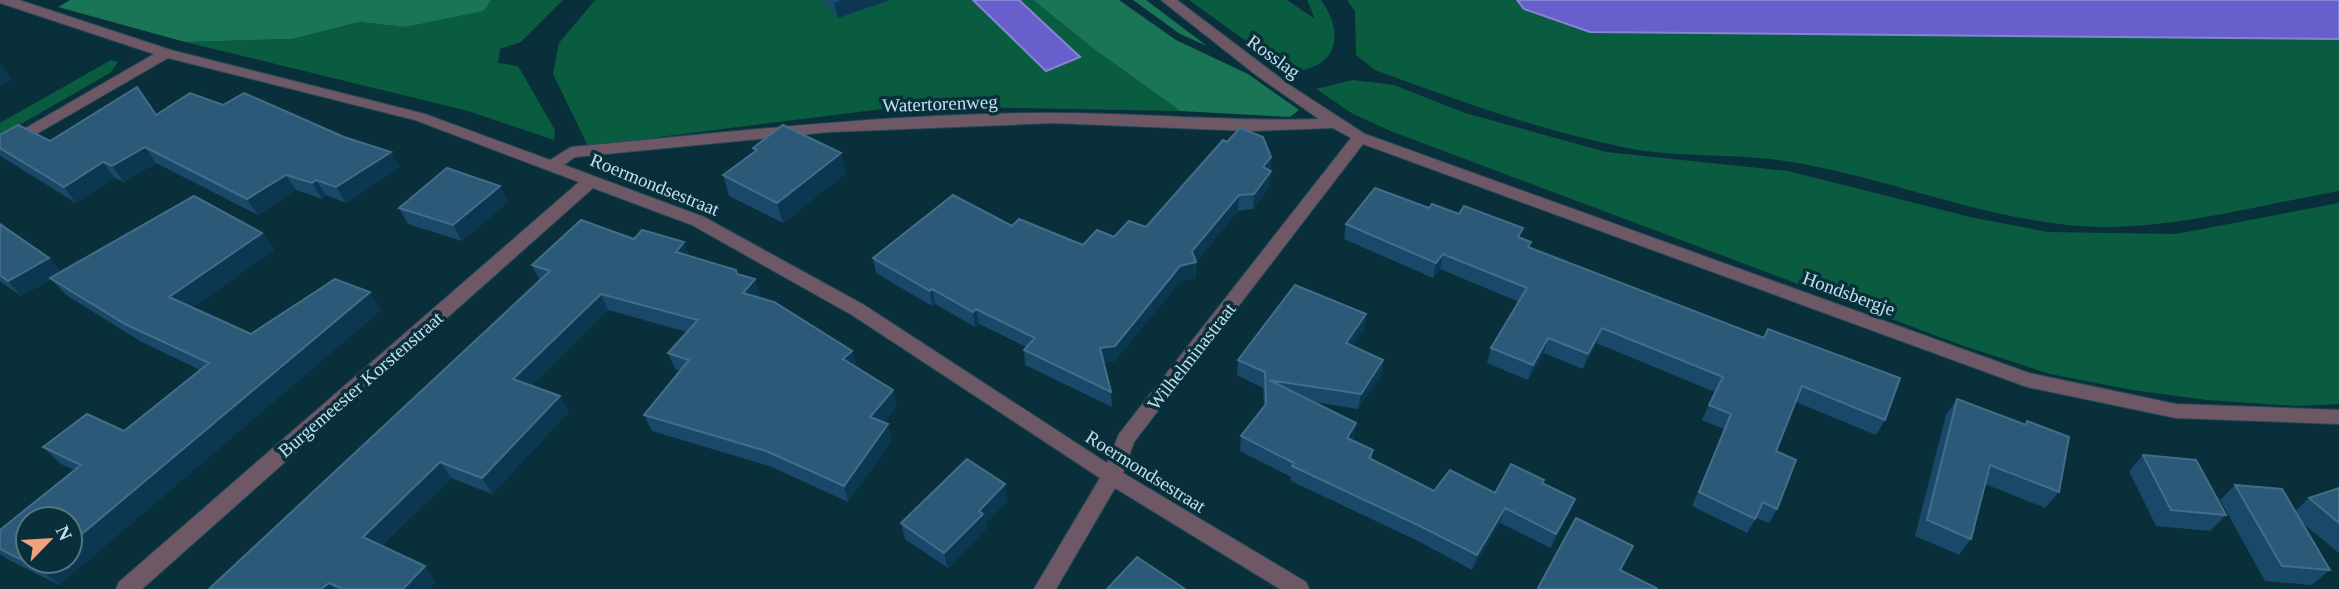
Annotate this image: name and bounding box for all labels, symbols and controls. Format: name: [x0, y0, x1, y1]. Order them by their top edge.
street label: Rosslag: [1243, 30, 1305, 83]
street label: Watertorenweg: [882, 91, 999, 116]
street label: Roermondsestraat: [587, 149, 723, 220]
street label: Hondsbergje: [1800, 267, 1898, 320]
street label: Wilhelminastraat: [1143, 298, 1240, 414]
street label: Burgemeester Korstenstraat: [274, 307, 447, 462]
street label: Roermondsestraat: [1082, 426, 1210, 517]
north arrow: [14, 505, 84, 575]
text: N: [52, 522, 76, 544]

